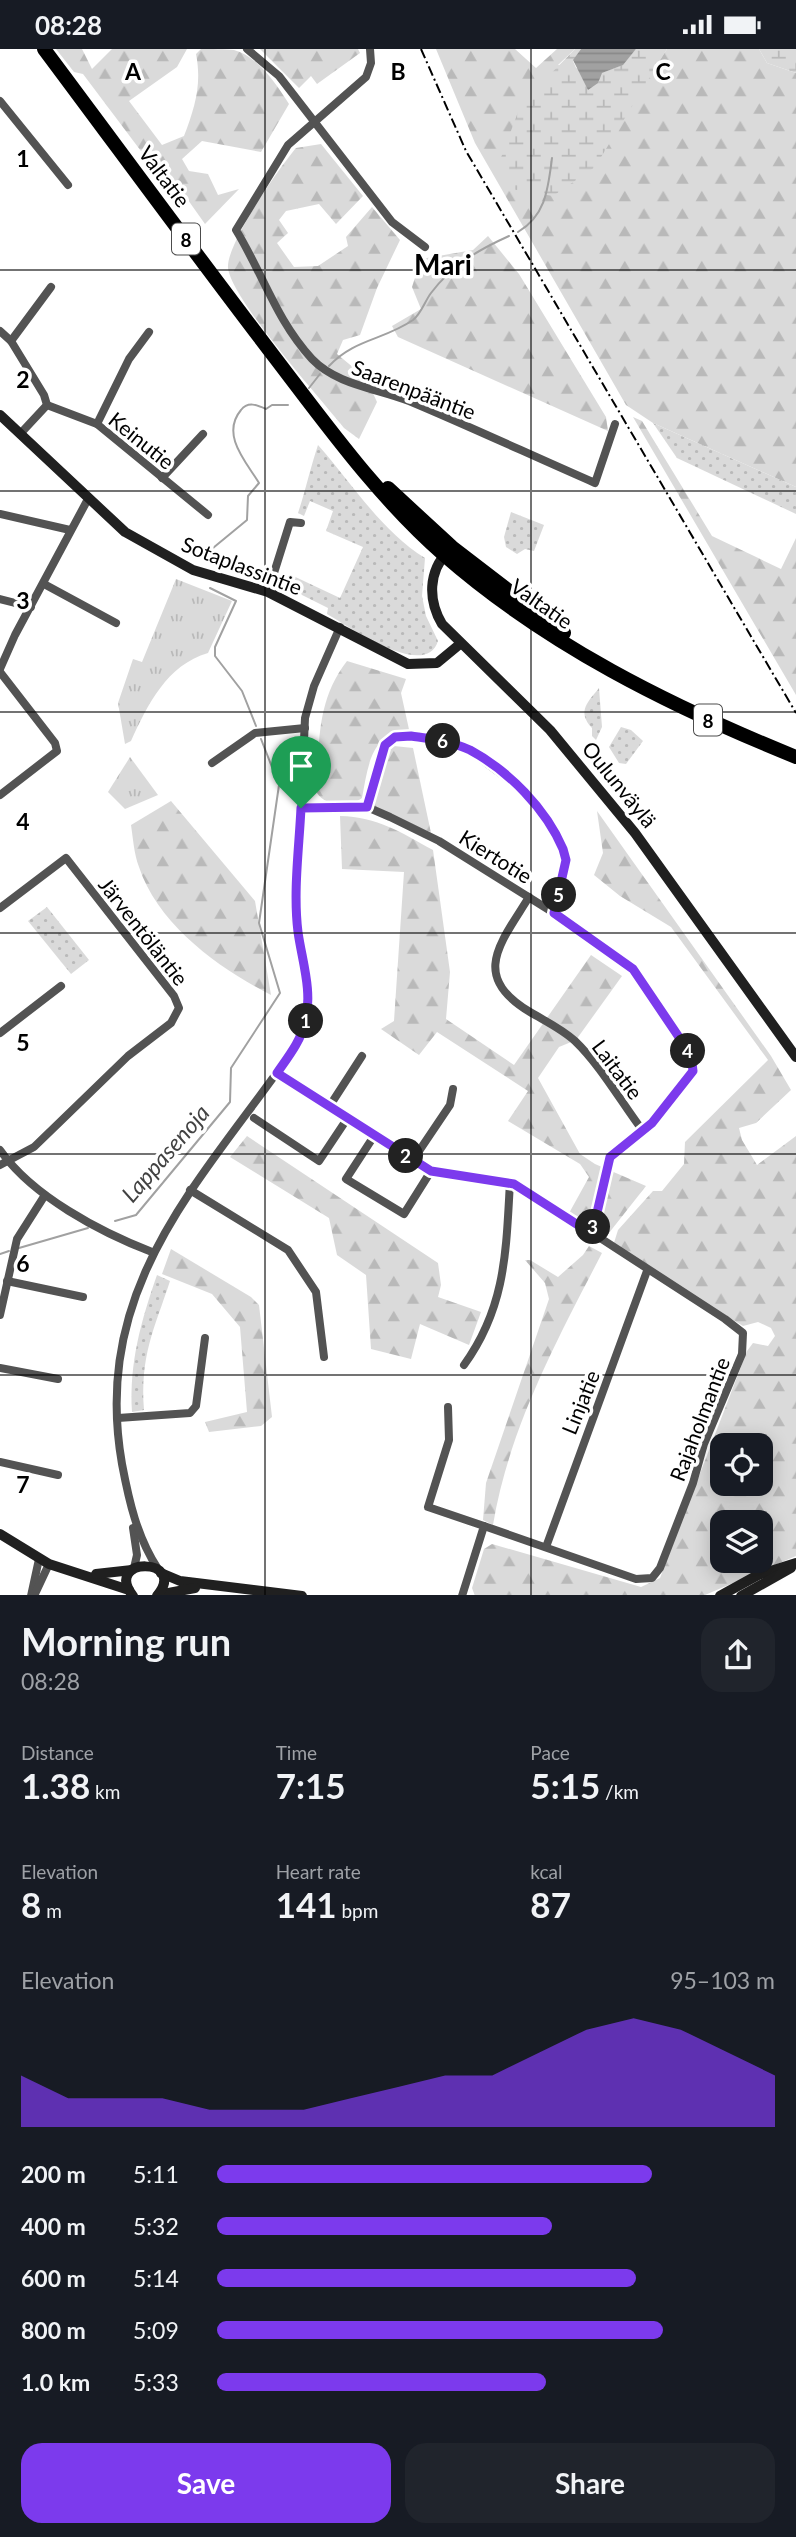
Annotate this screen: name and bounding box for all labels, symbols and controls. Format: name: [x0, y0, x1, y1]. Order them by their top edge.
text: 08:28: [35, 9, 102, 41]
text: A: [124, 57, 142, 85]
text: B: [390, 57, 406, 85]
text: C: [655, 57, 671, 85]
street label: Valtatie: [134, 141, 196, 211]
text: 1: [16, 144, 30, 172]
road number: 8: [172, 223, 200, 255]
district label: Mari: [414, 247, 472, 281]
street label: Saarenpääntie: [349, 354, 479, 424]
text: 2: [16, 365, 30, 393]
street label: Keinutie: [104, 406, 180, 474]
street label: Sotaplassintie: [178, 531, 306, 599]
street label: Valtatie: [506, 573, 578, 633]
text: 3: [16, 586, 30, 614]
road number: 8: [694, 705, 722, 735]
pin: 6: [426, 723, 460, 759]
text: 6: [437, 729, 448, 752]
pin: [271, 736, 331, 808]
street label: Oulunväylä: [578, 736, 662, 832]
icon: arrive: [282, 747, 320, 785]
text: 4: [16, 807, 30, 835]
street label: Kiertotie: [455, 824, 537, 888]
street label: Järventöläntie: [94, 872, 194, 990]
pin: 5: [542, 877, 576, 913]
text: 5: [553, 883, 564, 906]
pin: 1: [288, 1003, 324, 1039]
text: 1: [300, 1009, 311, 1032]
text: 5: [16, 1028, 30, 1056]
pin: 4: [670, 1033, 706, 1069]
street label: Laitatie: [588, 1034, 648, 1104]
text: 4: [682, 1039, 693, 1062]
water label: Lappasenoja: [115, 1099, 215, 1207]
pin: 2: [388, 1139, 424, 1173]
text: 2: [400, 1144, 411, 1167]
pin: 3: [576, 1209, 610, 1245]
text: 3: [587, 1215, 598, 1238]
text: 6: [16, 1249, 30, 1277]
street label: Rajaholmantie: [664, 1353, 734, 1485]
street label: Linjatie: [556, 1366, 604, 1438]
map controls: [710, 1433, 773, 1573]
button: locate: [710, 1433, 773, 1496]
text: 7: [16, 1470, 30, 1498]
button: layers: [710, 1510, 773, 1573]
text: Morning run: [21, 1618, 231, 1664]
button: share: [701, 1618, 775, 1692]
text: 08:28: [21, 1667, 80, 1695]
text: Distance: [21, 1741, 94, 1764]
text: Time: [276, 1741, 317, 1764]
text: Pace: [530, 1741, 570, 1764]
text: 1.38: [21, 1764, 90, 1806]
text: 7:15: [276, 1764, 346, 1806]
text: 5:15: [530, 1764, 600, 1806]
text: km: [90, 1780, 120, 1803]
text: /km: [600, 1780, 639, 1803]
text: Elevation: [21, 1860, 98, 1883]
text: Heart rate: [276, 1860, 361, 1883]
text: kcal: [530, 1860, 562, 1883]
text: 8: [21, 1883, 41, 1925]
text: 141: [276, 1883, 337, 1925]
text: 87: [530, 1883, 571, 1925]
text: m: [41, 1899, 62, 1922]
text: bpm: [337, 1899, 378, 1922]
text: Elevation: [21, 1966, 114, 1994]
text: 95–103 m: [670, 1966, 775, 1994]
text: 200 m: [21, 2160, 86, 2188]
text: 5:11: [133, 2160, 179, 2188]
text: 400 m: [21, 2212, 86, 2240]
text: 5:32: [133, 2212, 179, 2240]
text: 600 m: [21, 2264, 86, 2292]
text: 5:14: [133, 2264, 179, 2292]
text: 800 m: [21, 2316, 86, 2344]
text: 5:09: [133, 2316, 179, 2344]
text: 1.0 km: [21, 2368, 90, 2396]
text: 5:33: [133, 2368, 179, 2396]
button: Save: [21, 2443, 391, 2523]
button: Share: [405, 2443, 775, 2523]

